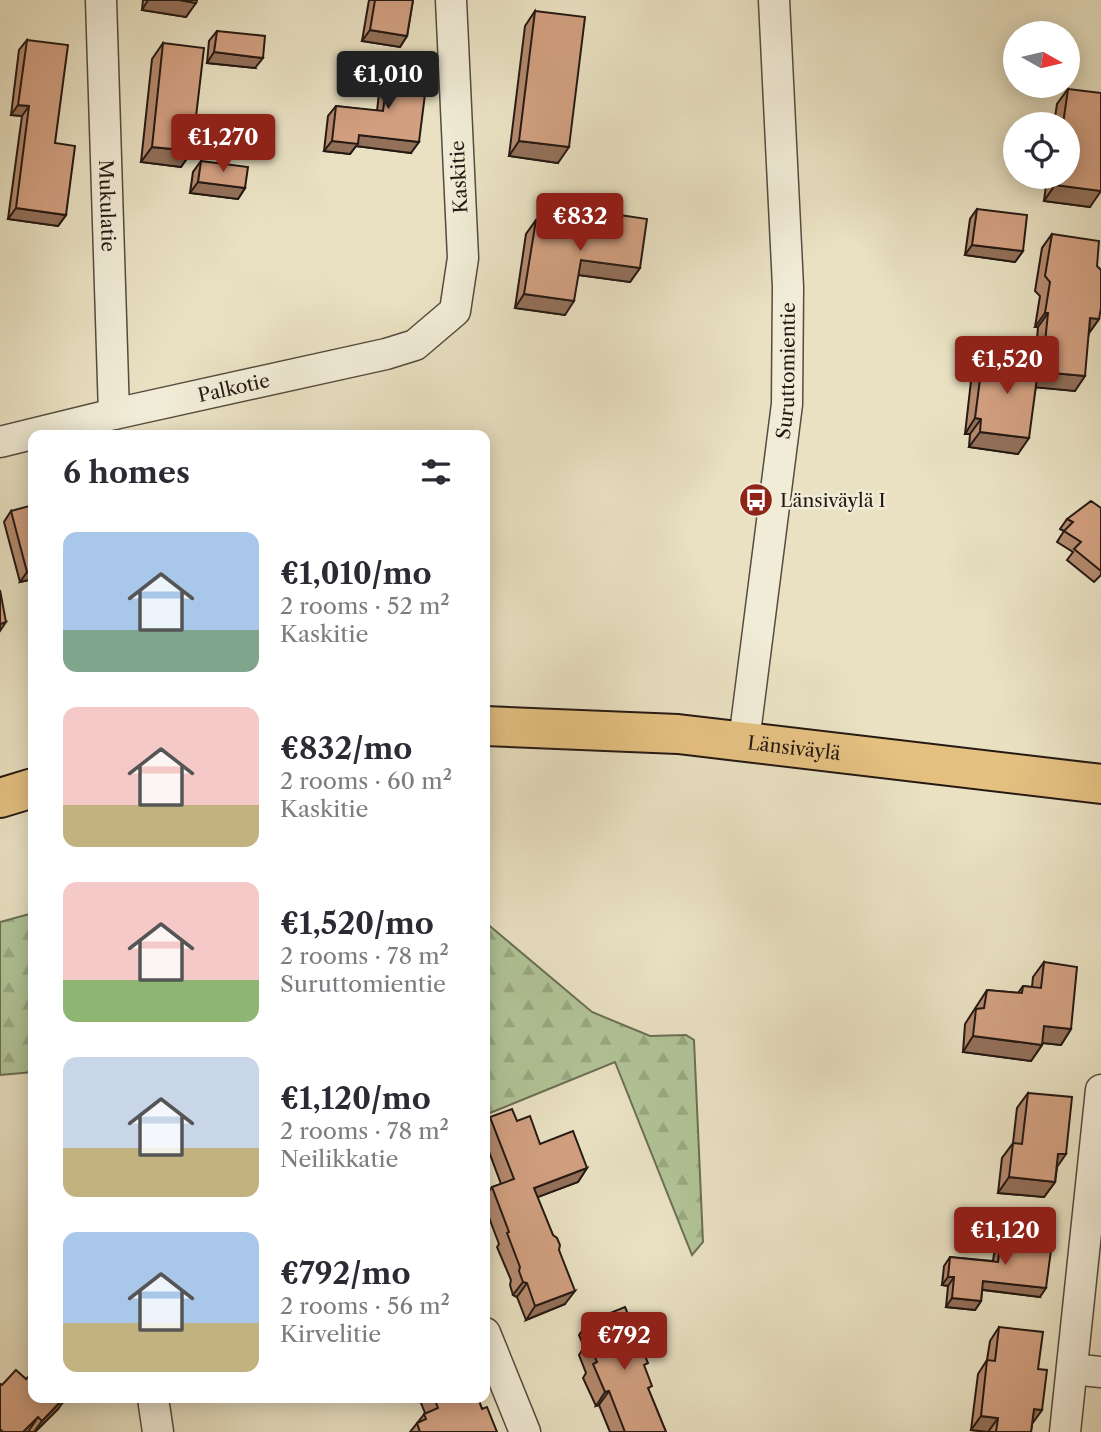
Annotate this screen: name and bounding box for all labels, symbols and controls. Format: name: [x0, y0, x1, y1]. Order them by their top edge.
north arrow: [1003, 21, 1080, 98]
map controls: [1003, 21, 1080, 189]
pin: €1,010: [331, 52, 445, 111]
text: €1,010: [353, 60, 423, 88]
button: locate: [1003, 112, 1080, 189]
pin: €1,270: [166, 114, 280, 174]
text: €1,270: [187, 123, 259, 151]
street label: Kaskitie: [446, 140, 472, 214]
street label: Mukulatie: [95, 159, 120, 252]
pin: €832: [539, 194, 621, 253]
text: €832: [552, 202, 608, 230]
street label: Suruttomientie: [771, 302, 799, 440]
pin: €1,520: [950, 336, 1064, 396]
text: €1,520: [971, 345, 1043, 373]
street label: Palkotie: [196, 368, 272, 407]
icon: filters: [417, 453, 455, 491]
text: 6 homes: [63, 454, 190, 491]
bus stop icon: Länsiväylä I: [737, 481, 775, 519]
place label: Länsiväylä I: [780, 489, 886, 512]
text: €1,010/mo: [280, 555, 432, 592]
icon: home: [119, 560, 203, 644]
text: 2 rooms · 52 m²: [280, 592, 450, 620]
text: Kaskitie: [280, 620, 368, 648]
text: €832/mo: [280, 730, 412, 767]
street label: Länsiväylä: [746, 731, 842, 765]
icon: home: [119, 735, 203, 819]
text: 2 rooms · 60 m²: [280, 767, 452, 795]
text: Kaskitie: [280, 795, 368, 823]
text: €1,520/mo: [280, 905, 434, 942]
icon: home: [119, 910, 203, 994]
text: 2 rooms · 78 m²: [280, 942, 449, 970]
text: Suruttomientie: [280, 970, 446, 998]
text: €1,120/mo: [280, 1080, 431, 1117]
icon: home: [119, 1085, 203, 1169]
text: 2 rooms · 78 m²: [280, 1117, 449, 1145]
text: Neilikkatie: [280, 1145, 398, 1173]
pin: €1,120: [948, 1208, 1062, 1267]
text: €1,120: [970, 1216, 1040, 1244]
text: €792/mo: [280, 1255, 411, 1292]
icon: home: [119, 1260, 203, 1344]
text: 2 rooms · 56 m²: [280, 1292, 450, 1320]
pin: €792: [583, 1312, 665, 1372]
text: Kirvelitie: [280, 1320, 381, 1348]
text: €792: [597, 1321, 651, 1349]

